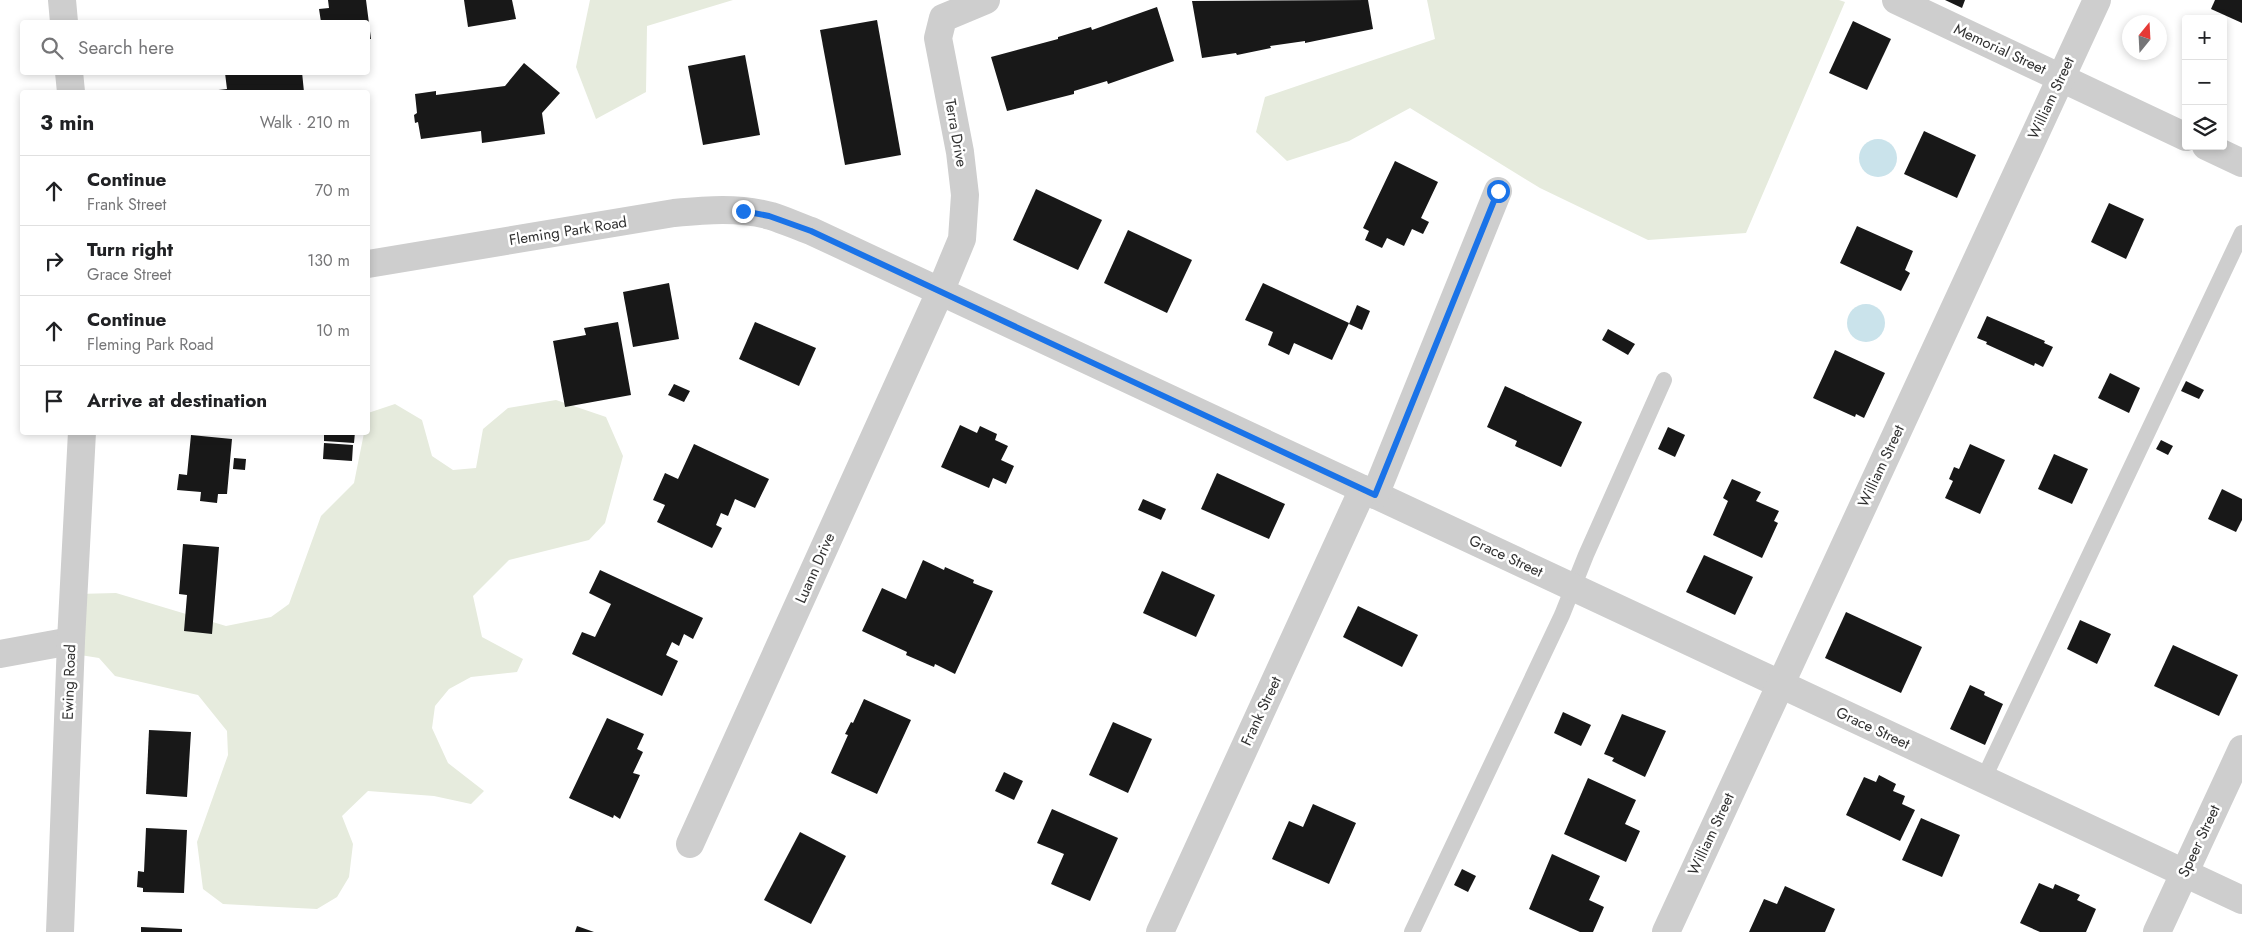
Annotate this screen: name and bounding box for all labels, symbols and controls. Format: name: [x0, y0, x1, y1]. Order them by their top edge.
north arrow: [2122, 15, 2167, 60]
map controls: [2182, 15, 2227, 150]
button: +: [2182, 15, 2227, 60]
street label: Memorial Street: [1950, 18, 2050, 80]
search box: [20, 20, 370, 75]
icon: search: [38, 34, 66, 62]
text: Search here: [78, 34, 174, 61]
street label: William Street: [2022, 53, 2080, 143]
button: −: [2182, 60, 2227, 105]
street label: Terra Drive: [939, 97, 973, 169]
button: layers: [2182, 105, 2227, 150]
text: 3 min: [40, 108, 94, 138]
text: Walk · 210 m: [260, 111, 350, 134]
text: Continue: [87, 166, 166, 193]
icon: ahead: [40, 177, 68, 205]
text: 70 m: [315, 179, 350, 202]
route start: [1487, 180, 1510, 203]
text: Frank Street: [87, 193, 166, 216]
route end: [732, 200, 755, 223]
street label: Fleming Park Road: [508, 211, 628, 251]
text: Turn right: [87, 236, 173, 263]
icon: right: [40, 247, 68, 275]
text: 130 m: [307, 249, 350, 272]
text: Grace Street: [87, 263, 171, 286]
text: Continue: [87, 306, 166, 333]
icon: ahead: [40, 317, 68, 345]
text: 10 m: [316, 319, 350, 342]
text: Fleming Park Road: [87, 333, 214, 356]
icon: arrive: [40, 387, 68, 415]
text: Arrive at destination: [87, 387, 267, 414]
street label: William Street: [1852, 421, 1910, 511]
street label: Luann Drive: [790, 529, 840, 607]
street label: Grace Street: [1465, 529, 1547, 583]
street label: Ewing Road: [57, 644, 81, 720]
street label: Frank Street: [1235, 672, 1287, 749]
street label: Grace Street: [1832, 701, 1914, 755]
street label: William Street: [1682, 789, 1740, 879]
street label: Speer Street: [2173, 801, 2226, 881]

